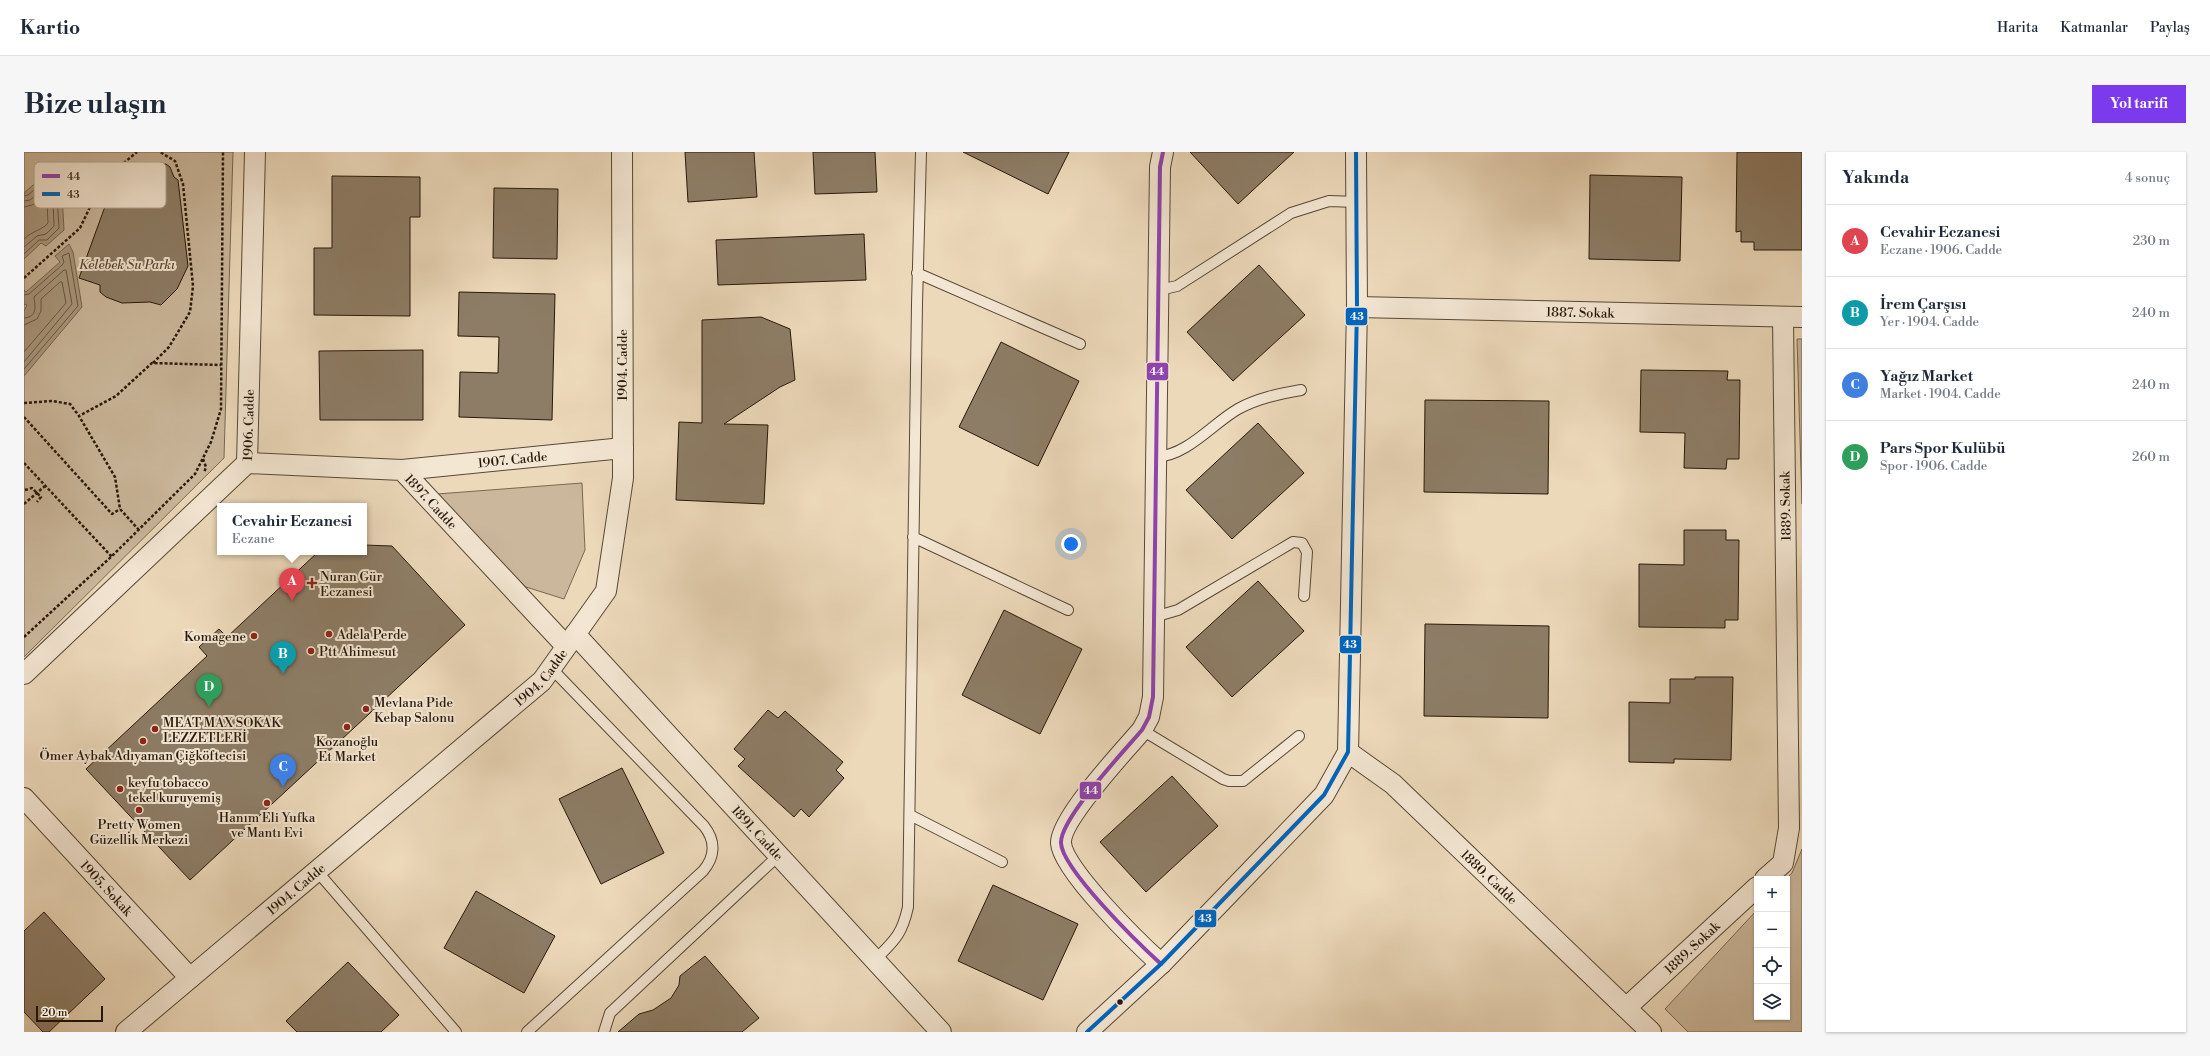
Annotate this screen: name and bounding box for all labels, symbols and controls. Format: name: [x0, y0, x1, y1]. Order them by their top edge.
text: Kartio: [20, 16, 80, 40]
text: Harita: [1997, 19, 2038, 37]
text: Katmanlar: [2060, 19, 2128, 37]
text: Paylaş: [2150, 19, 2190, 37]
button: Yol tarifi: [2092, 85, 2186, 123]
text: Bize ulaşın: [24, 87, 166, 122]
legend: [34, 162, 166, 208]
text: Yakında: [1842, 167, 1909, 189]
text: 44: [67, 170, 81, 184]
text: 4 sonuç: [2125, 170, 2170, 186]
text: 43: [67, 188, 80, 202]
text: Cevahir Eczanesi: [1880, 223, 2000, 242]
text: A: [1850, 233, 1860, 249]
text: 230 m: [2133, 233, 2170, 249]
text: Eczane · 1906. Cadde: [1880, 242, 2002, 258]
park label: Kelebek Su Parkı: [79, 257, 176, 273]
text: İrem Çarşısı: [1880, 295, 1966, 314]
street label: 1887. Sokak: [1546, 304, 1615, 322]
text: B: [1850, 305, 1860, 321]
text: 240 m: [2132, 305, 2170, 321]
line badge: 43: [1345, 307, 1368, 326]
text: 43: [1350, 310, 1364, 324]
text: Yer · 1904. Cadde: [1880, 314, 1979, 330]
street label: 1904. Cadde: [615, 329, 631, 401]
line badge: 44: [1146, 362, 1169, 381]
text: 44: [1150, 365, 1164, 379]
text: Yağız Market: [1880, 367, 1973, 386]
text: C: [1850, 377, 1860, 393]
text: 240 m: [2132, 377, 2170, 393]
text: Market · 1904. Cadde: [1880, 386, 2001, 402]
street label: 1906. Cadde: [240, 388, 258, 461]
text: Pars Spor Kulübü: [1880, 439, 2005, 458]
street label: 1907. Cadde: [477, 449, 549, 471]
text: D: [1850, 449, 1860, 465]
text: 260 m: [2132, 449, 2170, 465]
text: Spor · 1906. Cadde: [1880, 458, 1987, 474]
street label: 1889. Sokak: [1777, 470, 1795, 541]
street label: 1897. Cadde: [401, 471, 460, 533]
popup: [217, 503, 367, 555]
text: Cevahir Eczanesi: [232, 512, 352, 531]
text: Eczane: [232, 531, 275, 547]
your location: [1061, 534, 1081, 554]
pin: A: [279, 568, 305, 601]
place label: Nuran Gür Eczanesi: [320, 569, 382, 600]
marker: Nuran Gür Eczanesi: [307, 578, 317, 588]
place label: Adela Perde: [336, 627, 407, 643]
place label: Komagene: [184, 629, 246, 645]
marker: Adela Perde: [324, 629, 334, 639]
marker: Komagene: [249, 631, 259, 641]
line badge: 43: [1339, 635, 1362, 654]
text: 43: [1343, 638, 1357, 652]
pin: B: [270, 641, 296, 674]
place label: Ptt Ahimesut: [319, 644, 397, 660]
marker: Ptt Ahimesut: [306, 646, 316, 656]
street label: 1904. Cadde: [511, 646, 571, 710]
pin: D: [196, 674, 222, 707]
place label: Mevlana Pide Kebap Salonu: [374, 695, 455, 726]
marker: Mevlana Pide Kebap Salonu: [361, 704, 371, 714]
place label: MEAT MAX SOKAK LEZZETLERİ: [163, 715, 282, 746]
marker: Kozanoğlu Et Market: [342, 722, 352, 732]
marker: MEAT MAX SOKAK LEZZETLERİ: [150, 724, 160, 734]
place label: Kozanoğlu Et Market: [316, 734, 379, 765]
marker: Ömer Aybak Adıyaman Çiğköftecisi: [138, 736, 148, 746]
place label: Ömer Aybak Adıyaman Çiğköftecisi: [40, 747, 246, 764]
pin: C: [270, 754, 296, 787]
place label: keyfu tobacco tekel kuruyemiş: [128, 775, 221, 806]
line badge: 44: [1079, 781, 1102, 800]
marker: keyfu tobacco tekel kuruyemiş: [115, 784, 125, 794]
text: 44: [1084, 784, 1098, 798]
marker: Hanım Eli Yufka ve Mantı Evi: [262, 798, 272, 808]
street label: 1891. Cadde: [728, 803, 787, 865]
marker: Pretty Women Güzellik Merkezi: [134, 805, 144, 815]
place label: Hanım Eli Yufka ve Mantı Evi: [219, 810, 316, 841]
place label: Pretty Women Güzellik Merkezi: [90, 817, 188, 848]
street label: 1880. Cadde: [1457, 847, 1521, 909]
street label: 1905. Sokak: [76, 857, 136, 920]
street label: 1904. Cadde: [264, 860, 329, 919]
map controls: [1754, 876, 1790, 1020]
button: +: [1754, 876, 1790, 912]
line badge: 43: [1194, 909, 1217, 928]
text: 43: [1198, 912, 1212, 926]
button: −: [1754, 912, 1790, 948]
street label: 1889. Sokak: [1661, 918, 1724, 978]
button: locate: [1754, 948, 1790, 984]
button: layers: [1754, 984, 1790, 1020]
unlabelled marker: [1115, 997, 1125, 1007]
scale bar: [36, 1004, 103, 1023]
text: 20 m: [42, 1006, 67, 1020]

